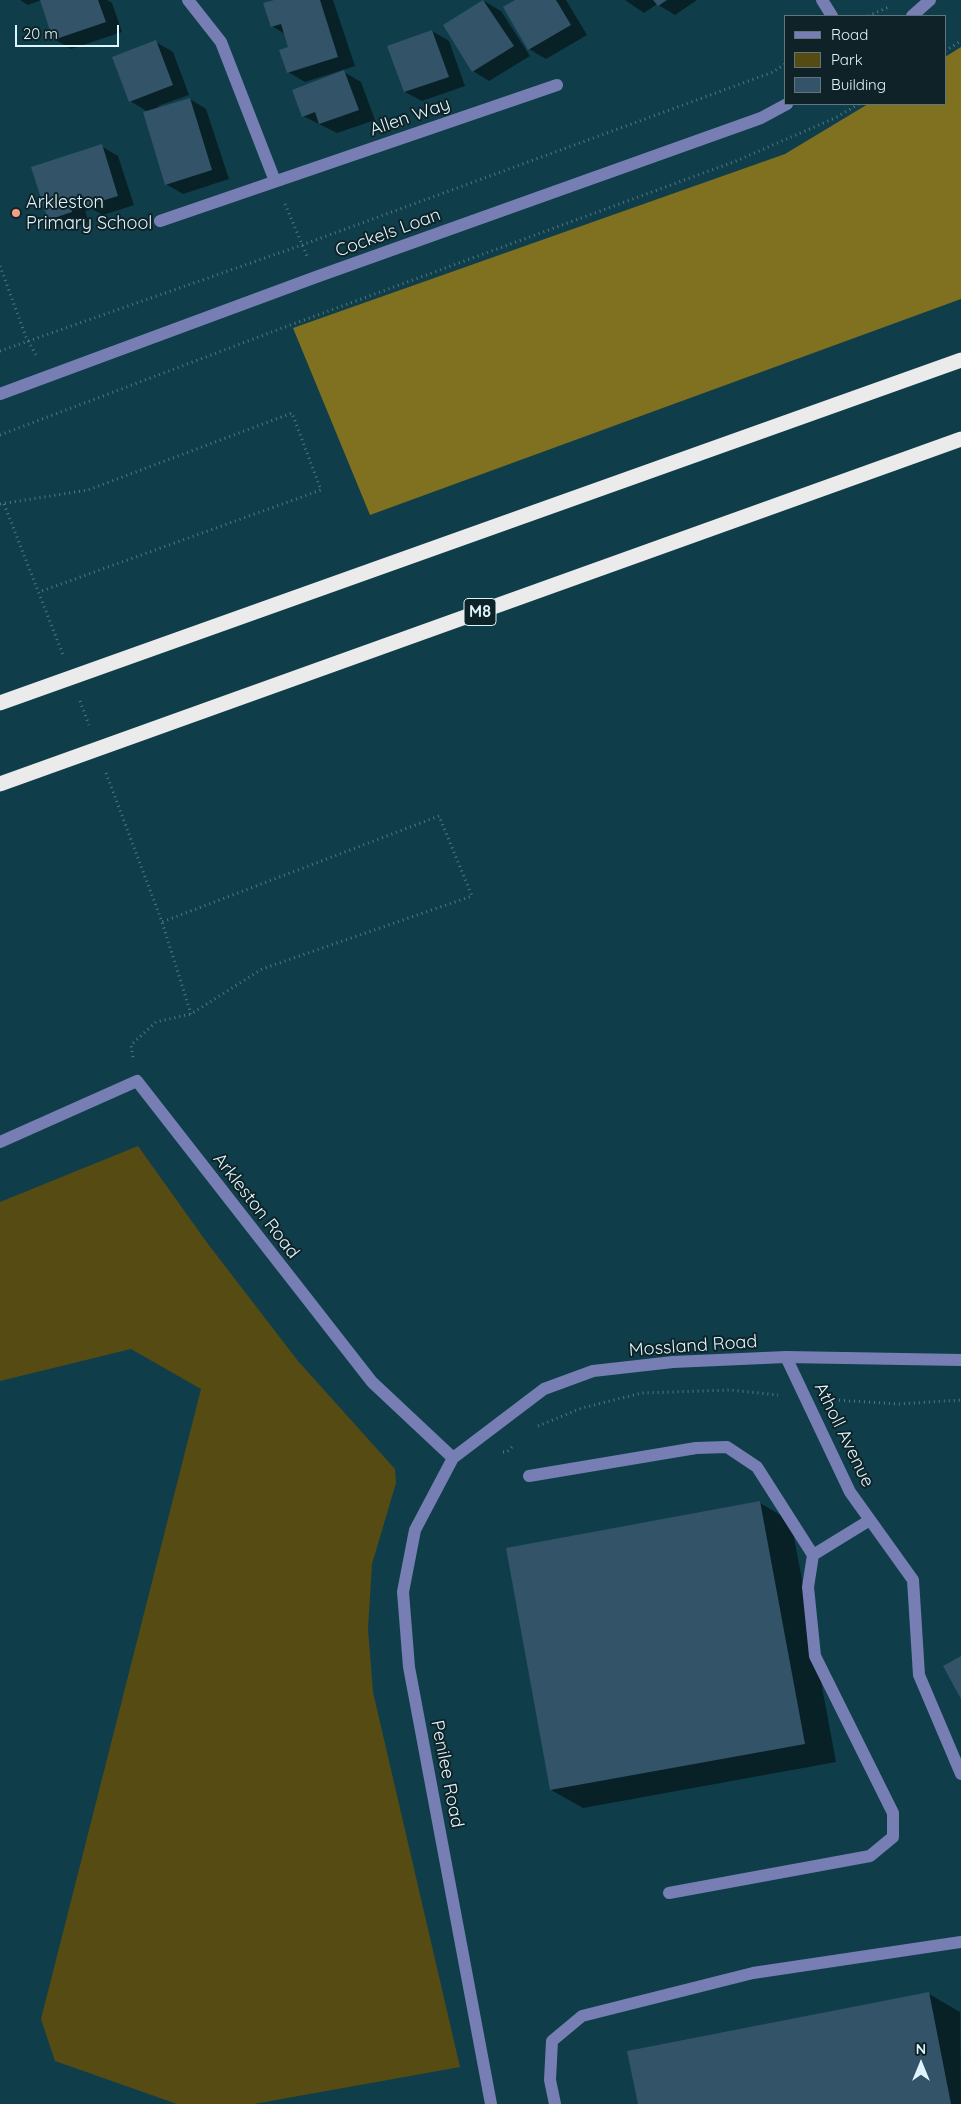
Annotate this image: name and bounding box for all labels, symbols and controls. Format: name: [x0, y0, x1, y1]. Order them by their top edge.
scale bar: [18, 15, 121, 47]
legend: [784, 15, 946, 105]
text: 20 m: [23, 24, 58, 43]
text: Road: [831, 25, 868, 44]
text: Park: [831, 50, 863, 69]
text: Building: [831, 75, 886, 94]
street label: Allen Way: [367, 93, 453, 141]
place label: Arkleston Primary School: [26, 192, 152, 234]
street label: Cockels Loan: [332, 204, 444, 262]
marker: Arkleston Primary School: [10, 207, 22, 219]
road number: M8: [464, 598, 496, 626]
street label: Arkleston Road: [208, 1149, 304, 1263]
street label: Mossland Road: [628, 1331, 758, 1361]
street label: Atholl Avenue: [809, 1379, 879, 1491]
street label: Penilee Road: [426, 1719, 468, 1829]
north arrow: [896, 2039, 946, 2089]
text: N: [916, 2040, 926, 2058]

